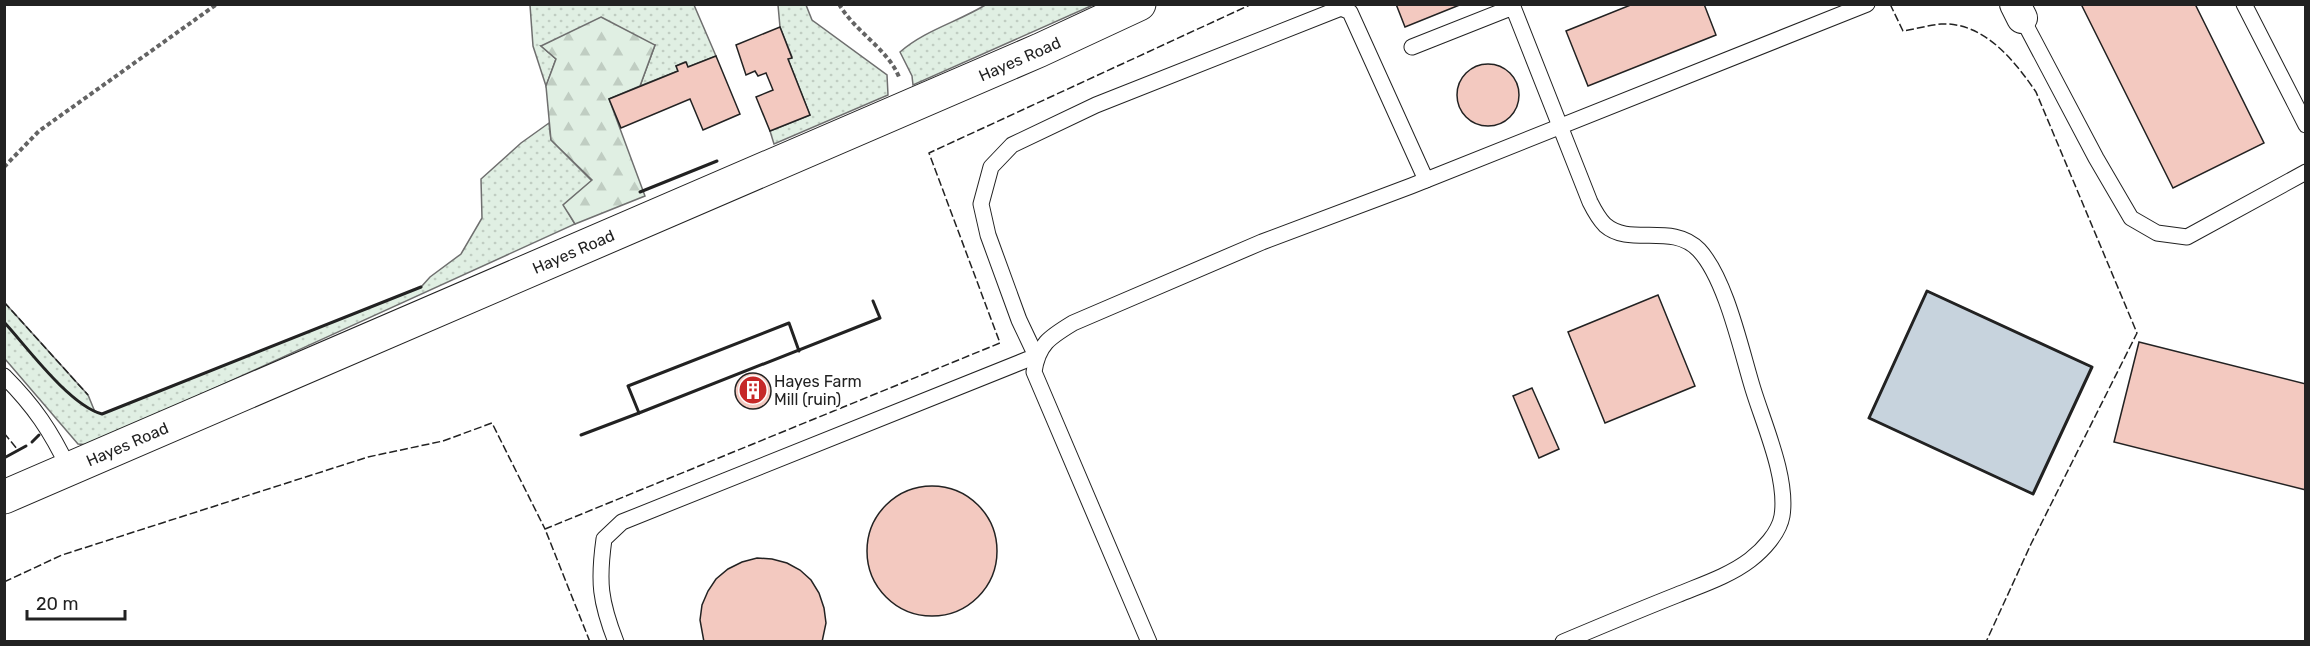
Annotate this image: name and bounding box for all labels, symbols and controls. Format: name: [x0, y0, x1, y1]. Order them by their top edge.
street label: Hayes Road: [976, 33, 1064, 85]
street label: Hayes Road: [529, 226, 617, 278]
place label: Hayes Farm Mill (ruin): [774, 372, 862, 409]
building icon: Hayes Farm Mill (ruin): [737, 374, 769, 406]
street label: Hayes Road: [83, 418, 171, 470]
scale bar: [27, 583, 124, 621]
text: 20 m: [36, 593, 78, 615]

